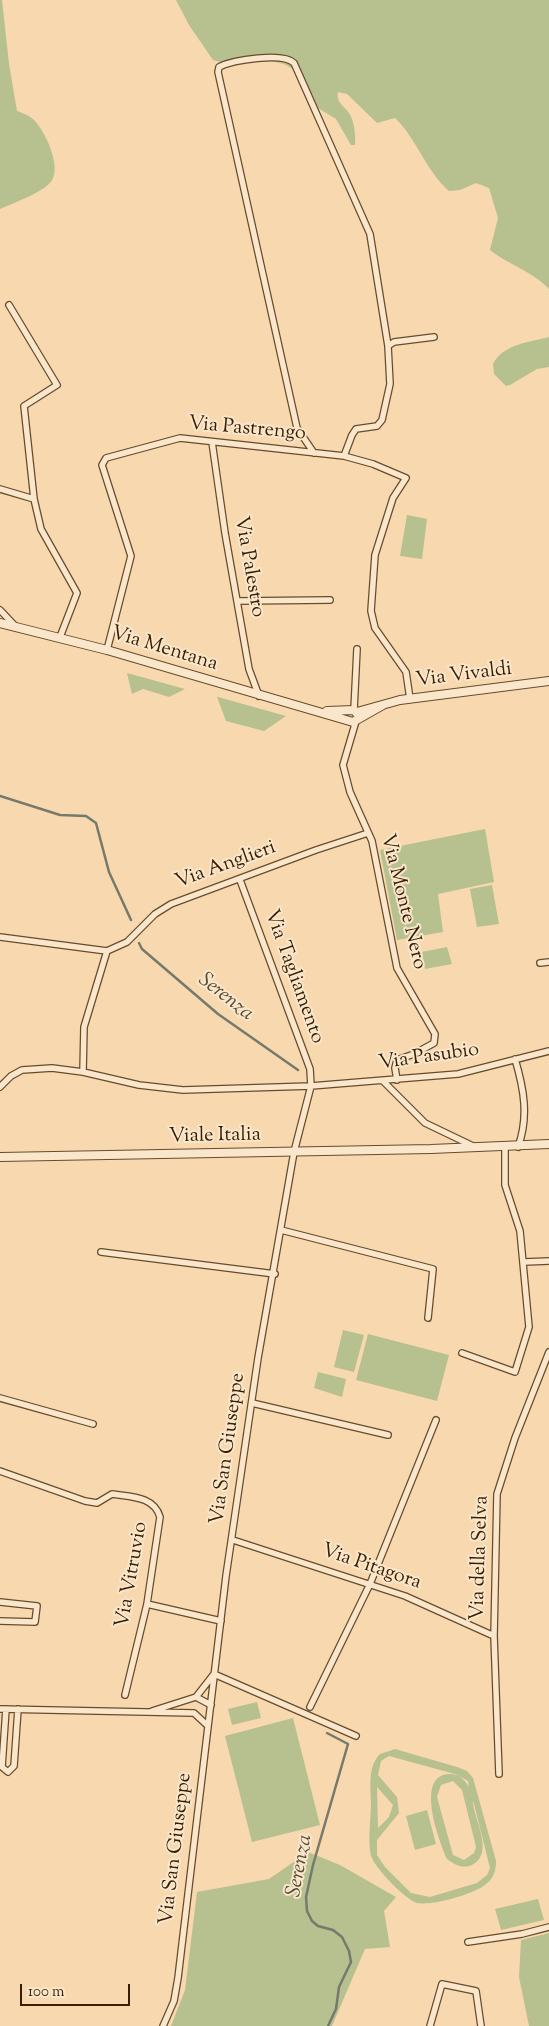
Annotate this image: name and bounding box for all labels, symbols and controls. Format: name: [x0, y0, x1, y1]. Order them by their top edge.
street label: Via Pastrengo: [187, 413, 307, 447]
street label: Via Palestro: [227, 515, 269, 619]
street label: Via Mentana: [108, 622, 220, 678]
street label: Via Vivaldi: [415, 658, 513, 694]
street label: Via Monte Nero: [374, 832, 430, 972]
street label: Via Anglieri: [172, 837, 280, 895]
street label: Via Tagliamento: [258, 907, 328, 1047]
water label: Serenza: [192, 969, 258, 1027]
street label: Via Pasubio: [377, 1039, 481, 1077]
street label: Viale Italia: [169, 1124, 261, 1150]
street label: Via San Giuseppe: [206, 1372, 252, 1526]
street label: Via della Selva: [467, 1495, 495, 1621]
street label: Via Vitruvio: [112, 1520, 154, 1630]
street label: Via Pitagora: [318, 1540, 424, 1596]
street label: Via San Giuseppe: [156, 1772, 198, 1926]
water label: Serenza: [283, 1832, 319, 1900]
scale bar: [22, 1974, 132, 2006]
text: 100 m: [28, 1982, 64, 2003]

